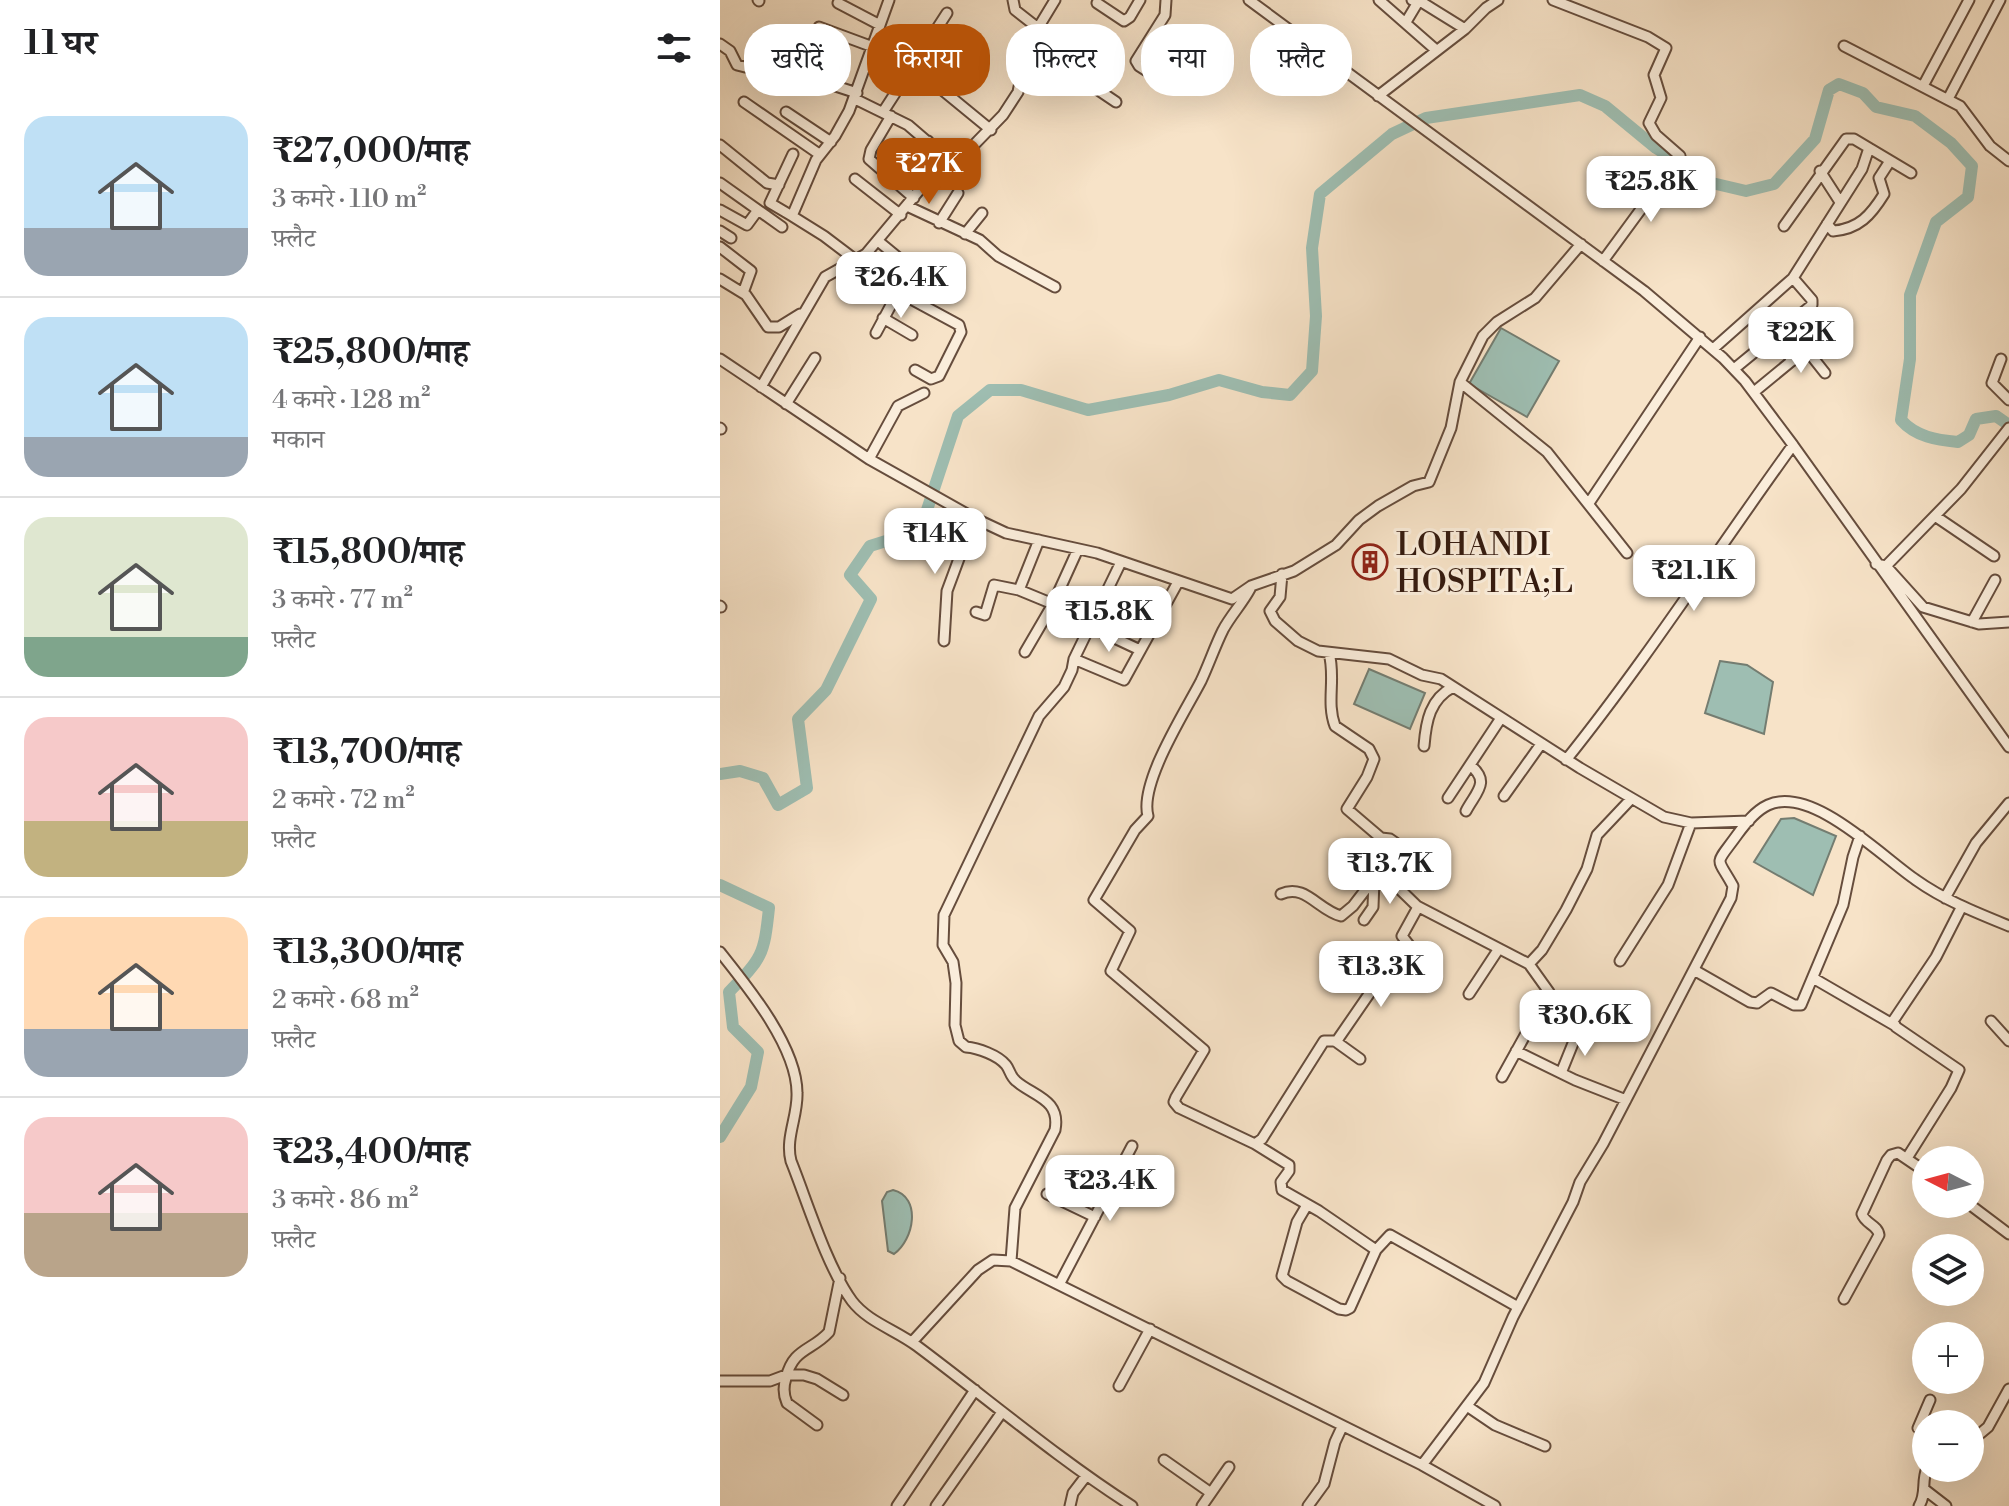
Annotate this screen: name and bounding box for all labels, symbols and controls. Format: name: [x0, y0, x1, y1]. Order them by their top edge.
text: 11 घर: [24, 23, 97, 65]
chip: खरीदें: [744, 24, 851, 96]
chip: किराया: [867, 24, 990, 96]
chip: फ़िल्टर: [1006, 24, 1125, 96]
chip: नया: [1141, 24, 1234, 96]
chip: फ़्लैट: [1250, 24, 1352, 96]
icon: filters: [652, 26, 696, 70]
text: ₹27,000/माह: [272, 131, 469, 173]
pin: ₹27K: [882, 138, 976, 206]
icon: home: [88, 148, 184, 244]
text: ₹27K: [895, 148, 963, 180]
pin: ₹25.8K: [1586, 156, 1716, 224]
text: ₹25.8K: [1605, 166, 1697, 198]
text: 3 कमरे · 110 m²: [272, 183, 426, 215]
text: फ़्लैट: [272, 223, 315, 255]
pin: ₹26.4K: [836, 252, 966, 320]
text: ₹26.4K: [854, 262, 948, 294]
pin: ₹22K: [1754, 307, 1848, 375]
text: ₹22K: [1766, 317, 1836, 349]
text: ₹25,800/माह: [272, 332, 469, 374]
icon: home: [88, 349, 184, 445]
text: 4 कमरे · 128 m²: [272, 384, 430, 416]
text: मकान: [272, 424, 325, 456]
pin: ₹14K: [888, 508, 982, 576]
text: ₹14K: [902, 518, 968, 550]
place label: LOHANDI HOSPITA;L: [1396, 525, 1573, 602]
text: ₹15,800/माह: [272, 532, 464, 574]
building icon: LOHANDI HOSPITA;L: [1351, 543, 1389, 581]
pin: ₹21.1K: [1629, 545, 1759, 613]
icon: home: [88, 549, 184, 645]
text: ₹21.1K: [1651, 555, 1737, 587]
text: 3 कमरे · 77 m²: [272, 584, 413, 616]
pin: ₹15.8K: [1044, 586, 1174, 654]
text: ₹15.8K: [1064, 596, 1154, 628]
text: फ़्लैट: [272, 624, 315, 656]
text: ₹13,700/माह: [272, 732, 461, 774]
icon: home: [88, 749, 184, 845]
text: 2 कमरे · 72 m²: [272, 784, 415, 816]
text: फ़्लैट: [272, 824, 315, 856]
pin: ₹13.7K: [1325, 838, 1455, 906]
text: ₹13.7K: [1346, 848, 1434, 880]
text: ₹13,300/माह: [272, 932, 462, 974]
pin: ₹13.3K: [1316, 941, 1446, 1009]
icon: home: [88, 949, 184, 1045]
text: ₹13.3K: [1337, 951, 1425, 983]
text: 2 कमरे · 68 m²: [272, 984, 419, 1016]
pin: ₹30.6K: [1520, 990, 1650, 1058]
text: ₹30.6K: [1538, 1000, 1632, 1032]
text: फ़्लैट: [272, 1024, 315, 1056]
text: ₹23,400/माह: [272, 1132, 469, 1174]
north arrow: [1912, 1146, 1984, 1218]
map controls: [1912, 1146, 1984, 1482]
icon: home: [88, 1149, 184, 1245]
pin: ₹23.4K: [1045, 1155, 1175, 1223]
text: ₹23.4K: [1063, 1165, 1157, 1197]
text: 3 कमरे · 86 m²: [272, 1184, 418, 1216]
text: फ़्लैट: [272, 1224, 315, 1256]
button: layers: [1912, 1234, 1984, 1306]
button: +: [1912, 1322, 1984, 1394]
button: −: [1912, 1410, 1984, 1482]

